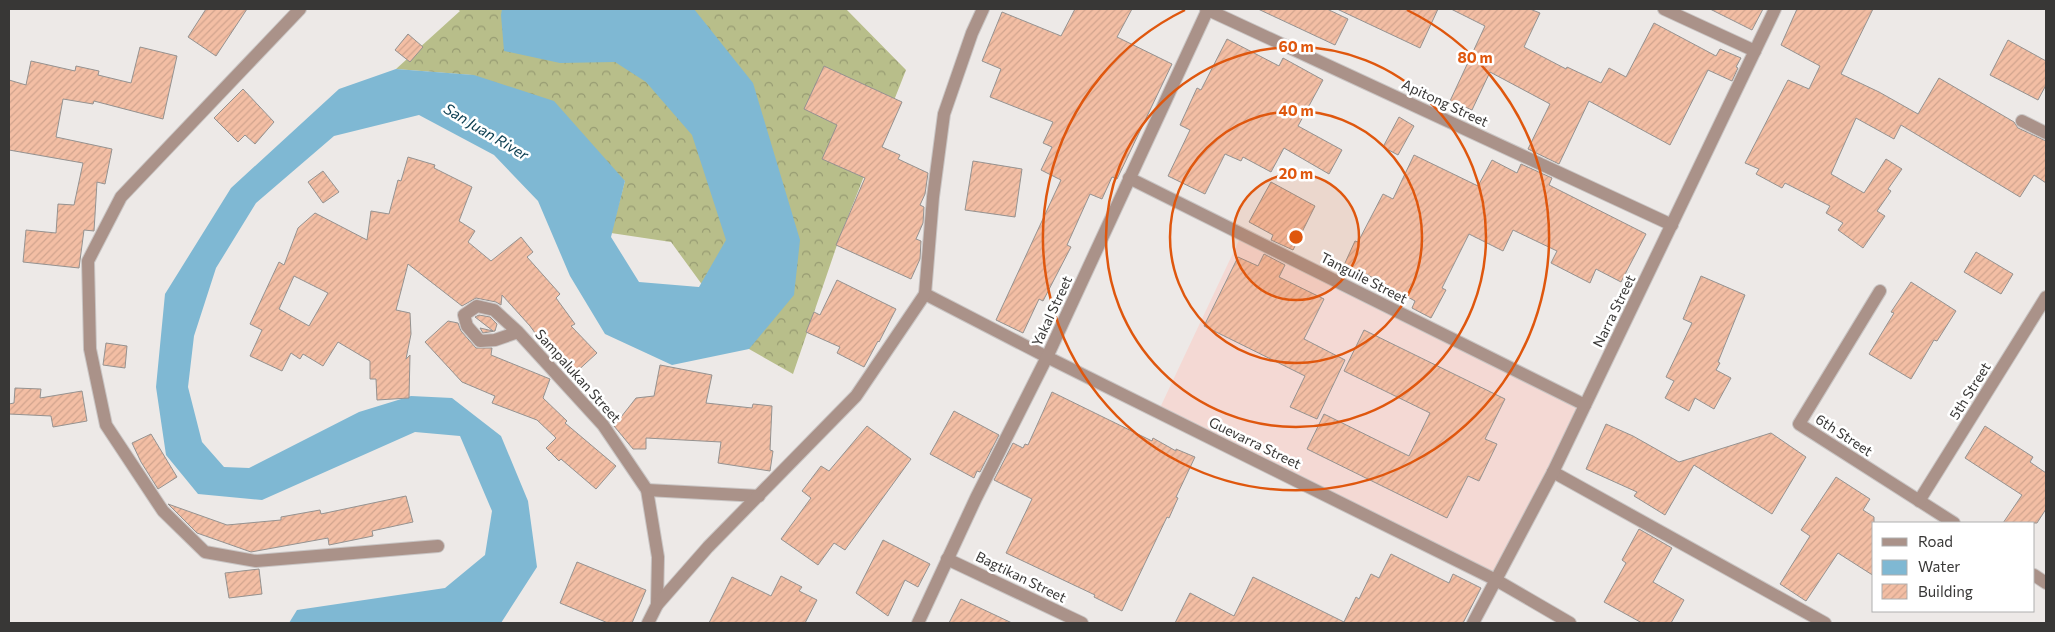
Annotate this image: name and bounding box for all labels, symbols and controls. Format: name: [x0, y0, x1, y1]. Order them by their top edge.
text: 60 m: [1278, 37, 1314, 55]
text: 80 m: [1457, 48, 1493, 66]
street label: Apitong Street: [1399, 75, 1491, 130]
water label: San Juan River: [441, 99, 533, 164]
text: 40 m: [1278, 101, 1314, 119]
text: 20 m: [1279, 164, 1313, 182]
centre of rings: [1287, 228, 1305, 246]
street label: Tanguile Street: [1318, 248, 1411, 307]
street label: Narra Street: [1589, 272, 1639, 350]
street label: Yakal Street: [1028, 273, 1075, 349]
street label: Sampalukan Street: [532, 325, 625, 426]
street label: 5th Street: [1945, 359, 1994, 422]
street label: 6th Street: [1813, 410, 1876, 459]
street label: Guevarra Street: [1206, 413, 1304, 472]
legend: [1872, 522, 2035, 612]
text: Road: [1918, 532, 1953, 550]
street label: Bagtikan Street: [973, 547, 1069, 606]
text: Water: [1918, 557, 1960, 575]
text: Building: [1918, 582, 1973, 600]

